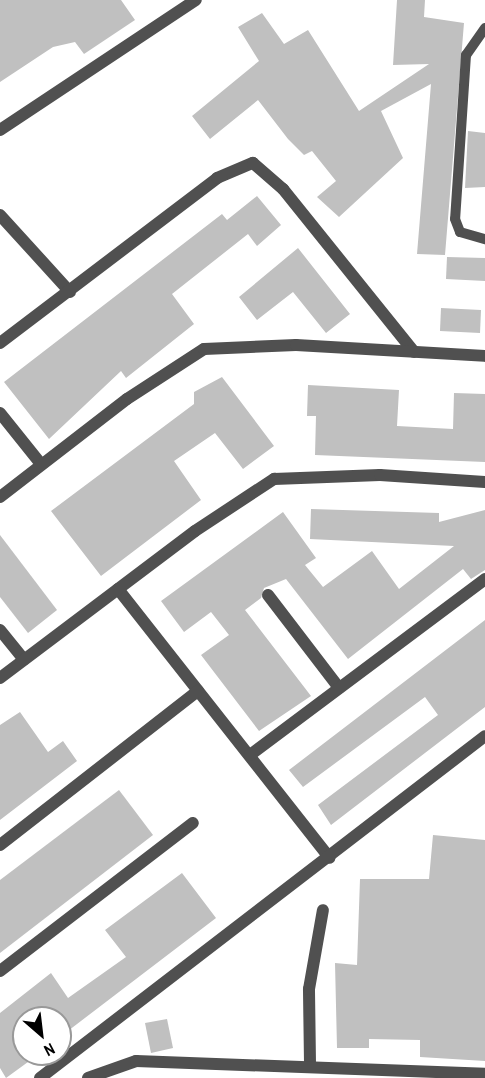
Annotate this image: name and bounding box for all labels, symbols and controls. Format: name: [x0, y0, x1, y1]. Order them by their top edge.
north arrow: [12, 1006, 72, 1066]
text: N: [40, 1038, 59, 1062]

